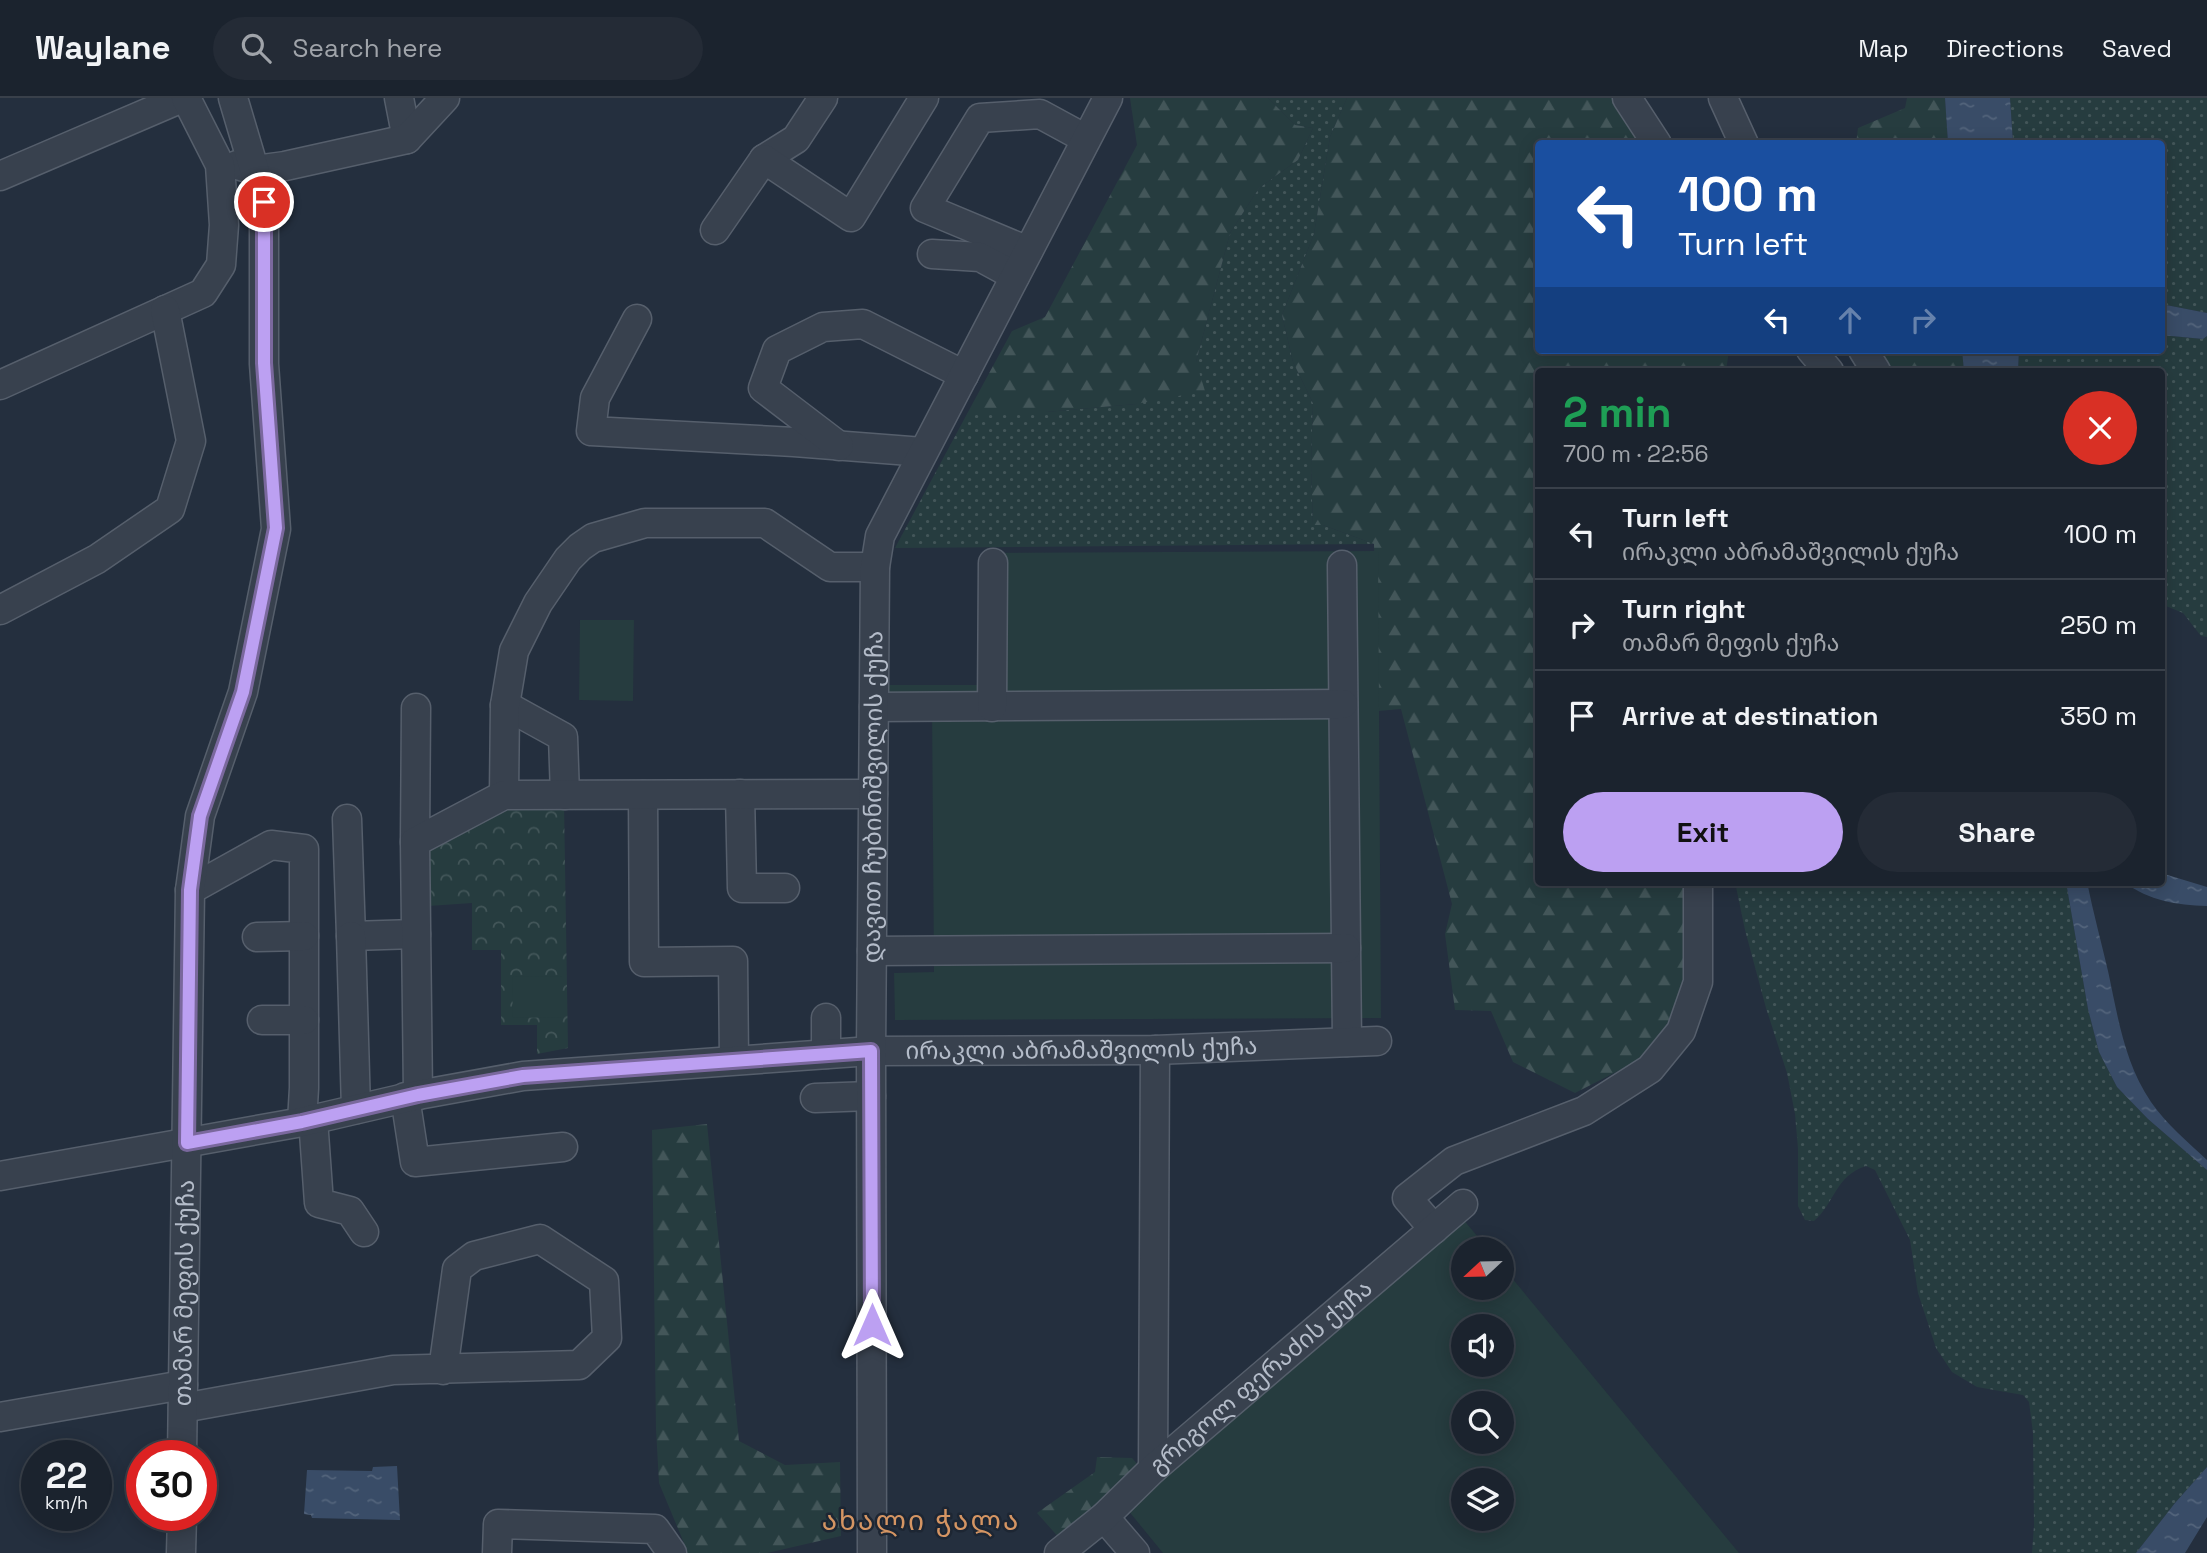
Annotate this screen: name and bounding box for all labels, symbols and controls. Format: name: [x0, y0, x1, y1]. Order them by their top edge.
search box: [213, 17, 703, 80]
text: Waylane: [35, 27, 171, 69]
icon: search: [237, 29, 275, 67]
text: Search here: [293, 31, 442, 65]
text: Map: [1858, 33, 1908, 64]
text: Directions: [1946, 33, 2064, 64]
text: Saved: [2102, 33, 2172, 64]
text: 100 m: [1678, 163, 1818, 225]
icon: left: [1563, 168, 1654, 259]
pin: [234, 172, 294, 232]
icon: arrive: [245, 183, 283, 221]
text: Turn left: [1678, 224, 1808, 264]
icon: left: [1758, 301, 1796, 339]
icon: ahead: [1831, 301, 1869, 339]
icon: right: [1904, 301, 1942, 339]
text: 2 min: [1563, 386, 1672, 439]
button: close: [2063, 391, 2137, 465]
text: 700 m · 22:56: [1563, 439, 1709, 469]
text: Turn left: [1622, 501, 1729, 535]
icon: left: [1563, 515, 1601, 553]
text: 100 m: [2064, 517, 2137, 551]
text: ირაკლი აბრამაშვილის ქუჩა: [1622, 537, 1959, 567]
text: Turn right: [1622, 592, 1746, 626]
icon: right: [1563, 606, 1601, 644]
text: 250 m: [2060, 608, 2137, 642]
text: თამარ მეფის ქუჩა: [1622, 628, 1839, 658]
street label: დავით ჩუბინიშვილის ქუჩა: [856, 631, 889, 963]
icon: arrive: [1563, 697, 1601, 735]
text: Arrive at destination: [1622, 699, 1879, 733]
text: 350 m: [2060, 699, 2137, 733]
button: Exit: [1563, 792, 1843, 872]
button: Share: [1857, 792, 2137, 872]
street label: ირაკლი აბრამაშვილის ქუჩა: [905, 1030, 1258, 1066]
street label: თამარ მეფის ქუჩა: [167, 1179, 201, 1407]
north arrow: [1451, 1237, 1514, 1300]
map controls: [1451, 1237, 1514, 1531]
street label: გრიგოლ ფერაძის ქუჩა: [1142, 1272, 1379, 1481]
position arrow: [835, 1288, 909, 1362]
button: sound: [1451, 1314, 1514, 1377]
button: search: [1451, 1391, 1514, 1454]
speed limit sign: 30: [126, 1440, 217, 1531]
text: 22: [46, 1454, 87, 1498]
button: layers: [1451, 1468, 1514, 1531]
text: km/h: [45, 1491, 88, 1514]
district label: ახალი ჭალა: [822, 1502, 1020, 1538]

